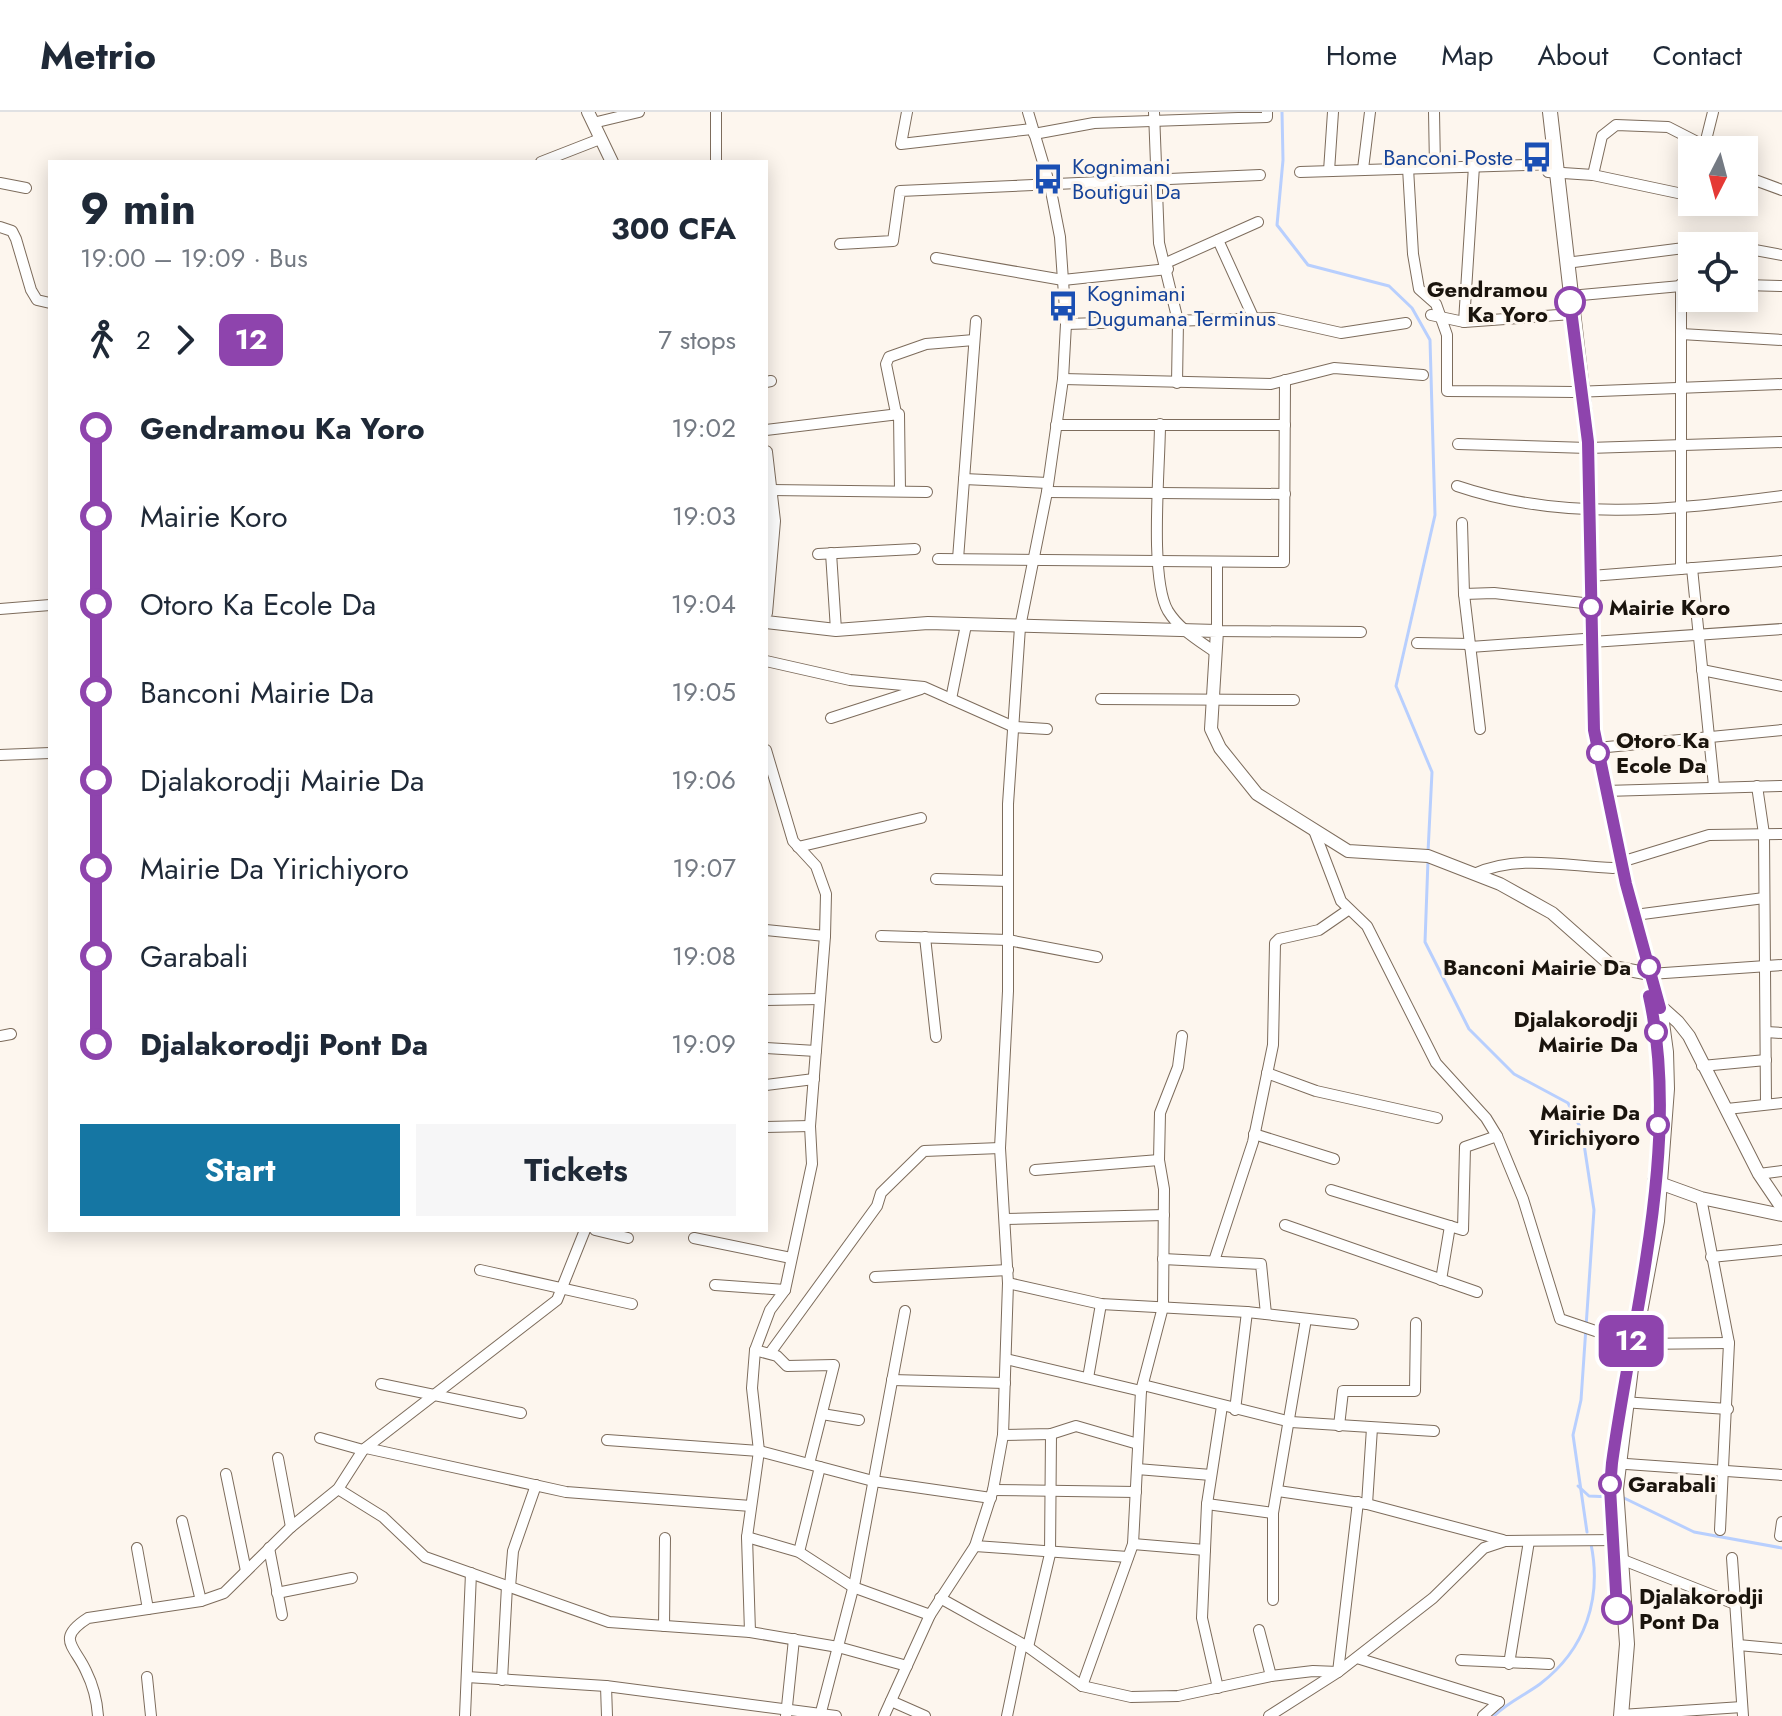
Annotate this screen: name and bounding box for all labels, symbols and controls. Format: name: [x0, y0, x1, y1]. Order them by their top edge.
text: Metrio: [40, 28, 156, 83]
text: Home: [1326, 35, 1397, 76]
text: Map: [1441, 35, 1493, 76]
text: About: [1537, 35, 1609, 76]
text: Contact: [1653, 35, 1742, 76]
north arrow: [1678, 136, 1758, 216]
map controls: [1678, 136, 1758, 312]
bus stop icon: Banconi Poste: [1520, 140, 1554, 174]
place label: Banconi Poste: [1383, 141, 1513, 173]
place label: Kognimani Boutigui Da: [1072, 150, 1181, 207]
bus stop icon: Kognimani Boutigui Da: [1031, 162, 1065, 196]
text: 9 min: [80, 177, 196, 241]
text: 300 CFA: [611, 207, 736, 250]
button: locate: [1678, 232, 1758, 312]
text: 19:00 – 19:09 · Bus: [80, 239, 308, 277]
place label: Gendramou Ka Yoro: [1427, 273, 1548, 330]
place label: Kognimani Dugumana Terminus: [1087, 277, 1276, 334]
marker: Gendramou Ka Yoro: [1555, 287, 1585, 317]
bus stop icon: Kognimani Dugumana Terminus: [1046, 289, 1080, 323]
icon: walk: [80, 318, 124, 362]
icon: forward: [163, 318, 207, 362]
text: 12: [235, 319, 267, 360]
text: 2: [136, 321, 151, 359]
text: 7 stops: [658, 321, 736, 359]
text: Gendramou Ka Yoro: [140, 407, 425, 450]
text: 19:02: [671, 409, 736, 447]
text: Mairie Koro: [140, 495, 288, 538]
text: 19:03: [672, 497, 736, 535]
text: Otoro Ka Ecole Da: [140, 583, 376, 626]
text: 19:04: [671, 585, 736, 623]
place label: Mairie Koro: [1609, 591, 1730, 623]
marker: Mairie Koro: [1580, 596, 1602, 618]
text: Banconi Mairie Da: [140, 671, 374, 714]
text: 19:05: [671, 673, 736, 711]
place label: Otoro Ka Ecole Da: [1616, 724, 1710, 781]
marker: Otoro Ka Ecole Da: [1587, 742, 1609, 764]
text: Djalakorodji Mairie Da: [140, 759, 424, 802]
text: 19:06: [671, 761, 736, 799]
text: Mairie Da Yirichiyoro: [140, 847, 409, 890]
text: 19:07: [672, 849, 736, 887]
text: Garabali: [140, 935, 249, 978]
text: 19:08: [672, 937, 736, 975]
place label: Banconi Mairie Da: [1443, 951, 1631, 983]
marker: Banconi Mairie Da: [1638, 956, 1660, 978]
place label: Djalakorodji Mairie Da: [1514, 1003, 1638, 1060]
marker: Djalakorodji Mairie Da: [1645, 1021, 1667, 1043]
text: Djalakorodji Pont Da: [140, 1023, 428, 1066]
text: 19:09: [671, 1025, 736, 1063]
place label: Mairie Da Yirichiyoro: [1528, 1096, 1640, 1153]
marker: Mairie Da Yirichiyoro: [1647, 1114, 1669, 1136]
button: Start: [80, 1124, 400, 1216]
button: Tickets: [416, 1124, 736, 1216]
line badge: 12: [1595, 1315, 1667, 1367]
text: 12: [1615, 1320, 1647, 1361]
place label: Garabali: [1628, 1468, 1716, 1500]
marker: Garabali: [1599, 1473, 1621, 1495]
place label: Djalakorodji Pont Da: [1639, 1580, 1763, 1637]
marker: Djalakorodji Pont Da: [1602, 1594, 1632, 1624]

